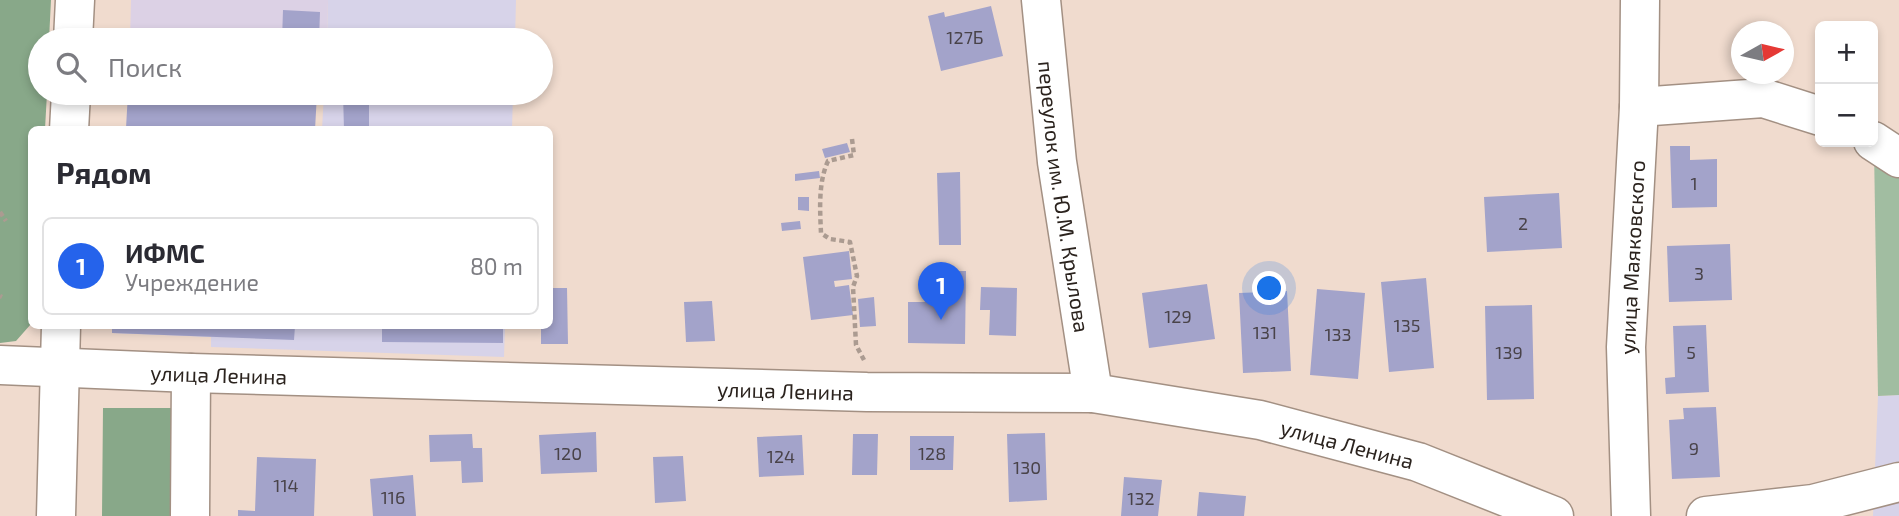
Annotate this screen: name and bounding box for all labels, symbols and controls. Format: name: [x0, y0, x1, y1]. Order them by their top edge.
north arrow: [1731, 21, 1794, 84]
map controls: [1815, 21, 1878, 147]
button: +: [1815, 21, 1878, 84]
house number: 127Б: [946, 26, 984, 48]
search box: [28, 28, 553, 105]
icon: search: [52, 48, 90, 86]
text: Поиск: [108, 51, 182, 82]
street label: переулок им. Ю.М. Крылова: [1035, 60, 1096, 334]
button: −: [1815, 84, 1878, 147]
text: Рядом: [56, 154, 152, 190]
street label: улица Маяковского: [1613, 159, 1649, 355]
house number: 1: [1690, 172, 1698, 194]
house number: 2: [1518, 212, 1528, 234]
text: ИФМС: [125, 237, 205, 268]
text: 1: [76, 252, 86, 280]
text: 80 m: [470, 252, 523, 280]
pin: 1: [918, 262, 964, 320]
house number: 3: [1694, 262, 1704, 284]
text: Учреждение: [125, 268, 259, 296]
your location: [1252, 271, 1286, 305]
house number: 129: [1164, 305, 1192, 327]
house number: 135: [1394, 314, 1420, 336]
house number: 131: [1253, 321, 1277, 343]
house number: 133: [1324, 323, 1352, 345]
house number: 139: [1495, 341, 1523, 363]
house number: 5: [1686, 341, 1696, 363]
street label: улица Ленина: [150, 359, 288, 388]
street label: улица Ленина: [717, 375, 854, 404]
street label: улица Ленина: [1278, 414, 1417, 473]
house number: 9: [1689, 437, 1699, 459]
house number: 120: [554, 442, 582, 464]
house number: 128: [918, 442, 946, 464]
house number: 124: [767, 445, 795, 467]
house number: 130: [1013, 456, 1041, 478]
house number: 114: [273, 474, 299, 496]
house number: 116: [381, 486, 405, 508]
house number: 132: [1127, 487, 1155, 509]

